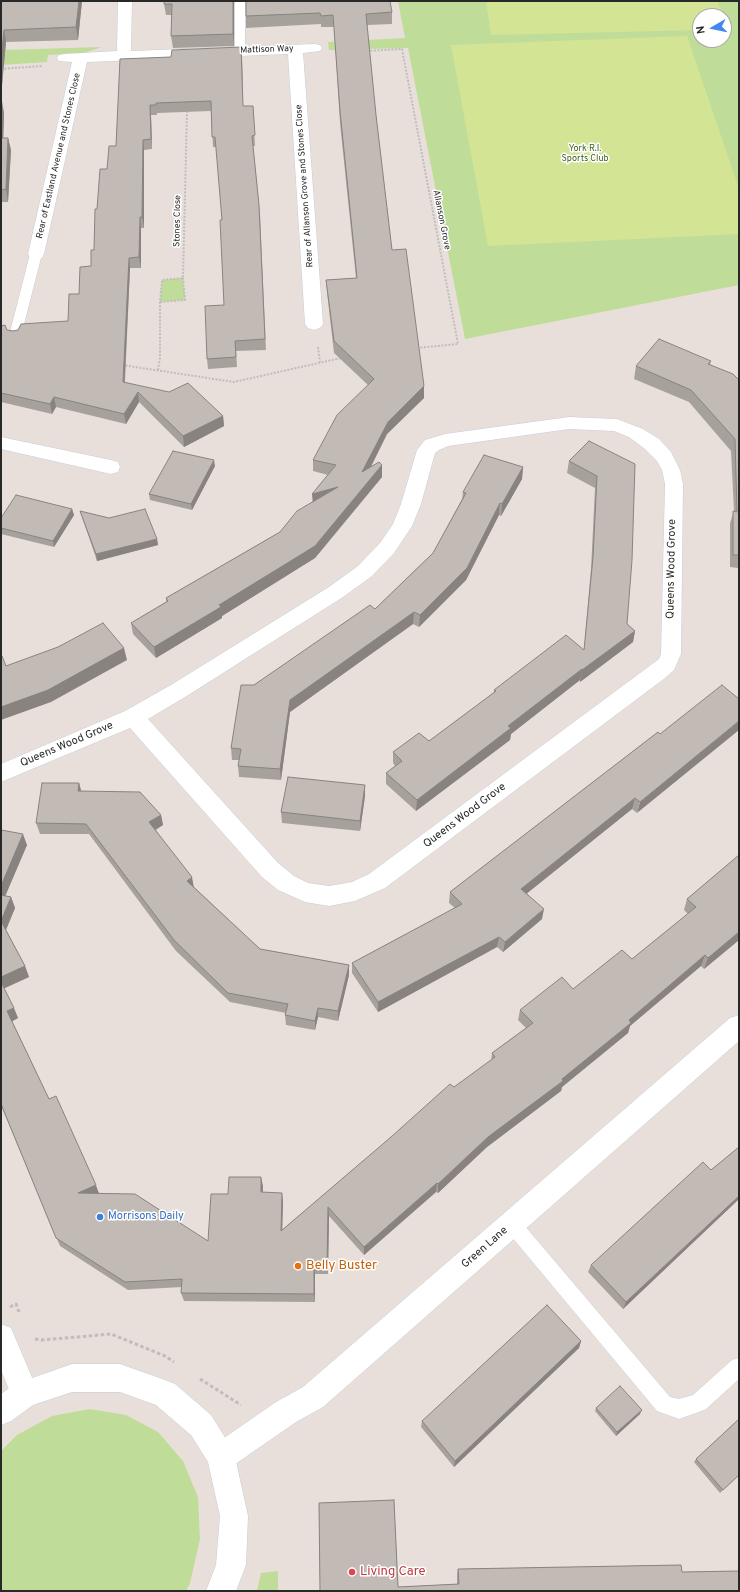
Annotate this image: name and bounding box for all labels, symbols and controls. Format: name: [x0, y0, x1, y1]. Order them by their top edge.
north arrow: [692, 8, 732, 48]
text: N: [694, 25, 709, 35]
street label: Mattison Way: [240, 44, 294, 56]
street label: Rear of Eastland Avenue and Stones Close: [35, 72, 83, 240]
street label: Rear of Allanson Grove and Stones Close: [294, 104, 316, 268]
park label: York R.I. Sports Club: [561, 144, 609, 165]
street label: Allanson Grove: [430, 189, 452, 251]
street label: Stones Close: [172, 195, 184, 247]
street label: Queens Wood Grove: [665, 519, 679, 619]
street label: Queens Wood Grove: [18, 719, 116, 771]
street label: Queens Wood Grove: [421, 781, 509, 851]
place label: Morrisons Daily: [108, 1210, 184, 1224]
marker: Morrisons Daily: [95, 1212, 105, 1222]
street label: Green Lane: [459, 1224, 511, 1272]
place label: Belly Buster: [306, 1258, 377, 1274]
marker: Belly Buster: [293, 1261, 303, 1271]
place label: Living Care: [360, 1564, 426, 1580]
marker: Living Care: [347, 1567, 357, 1577]

